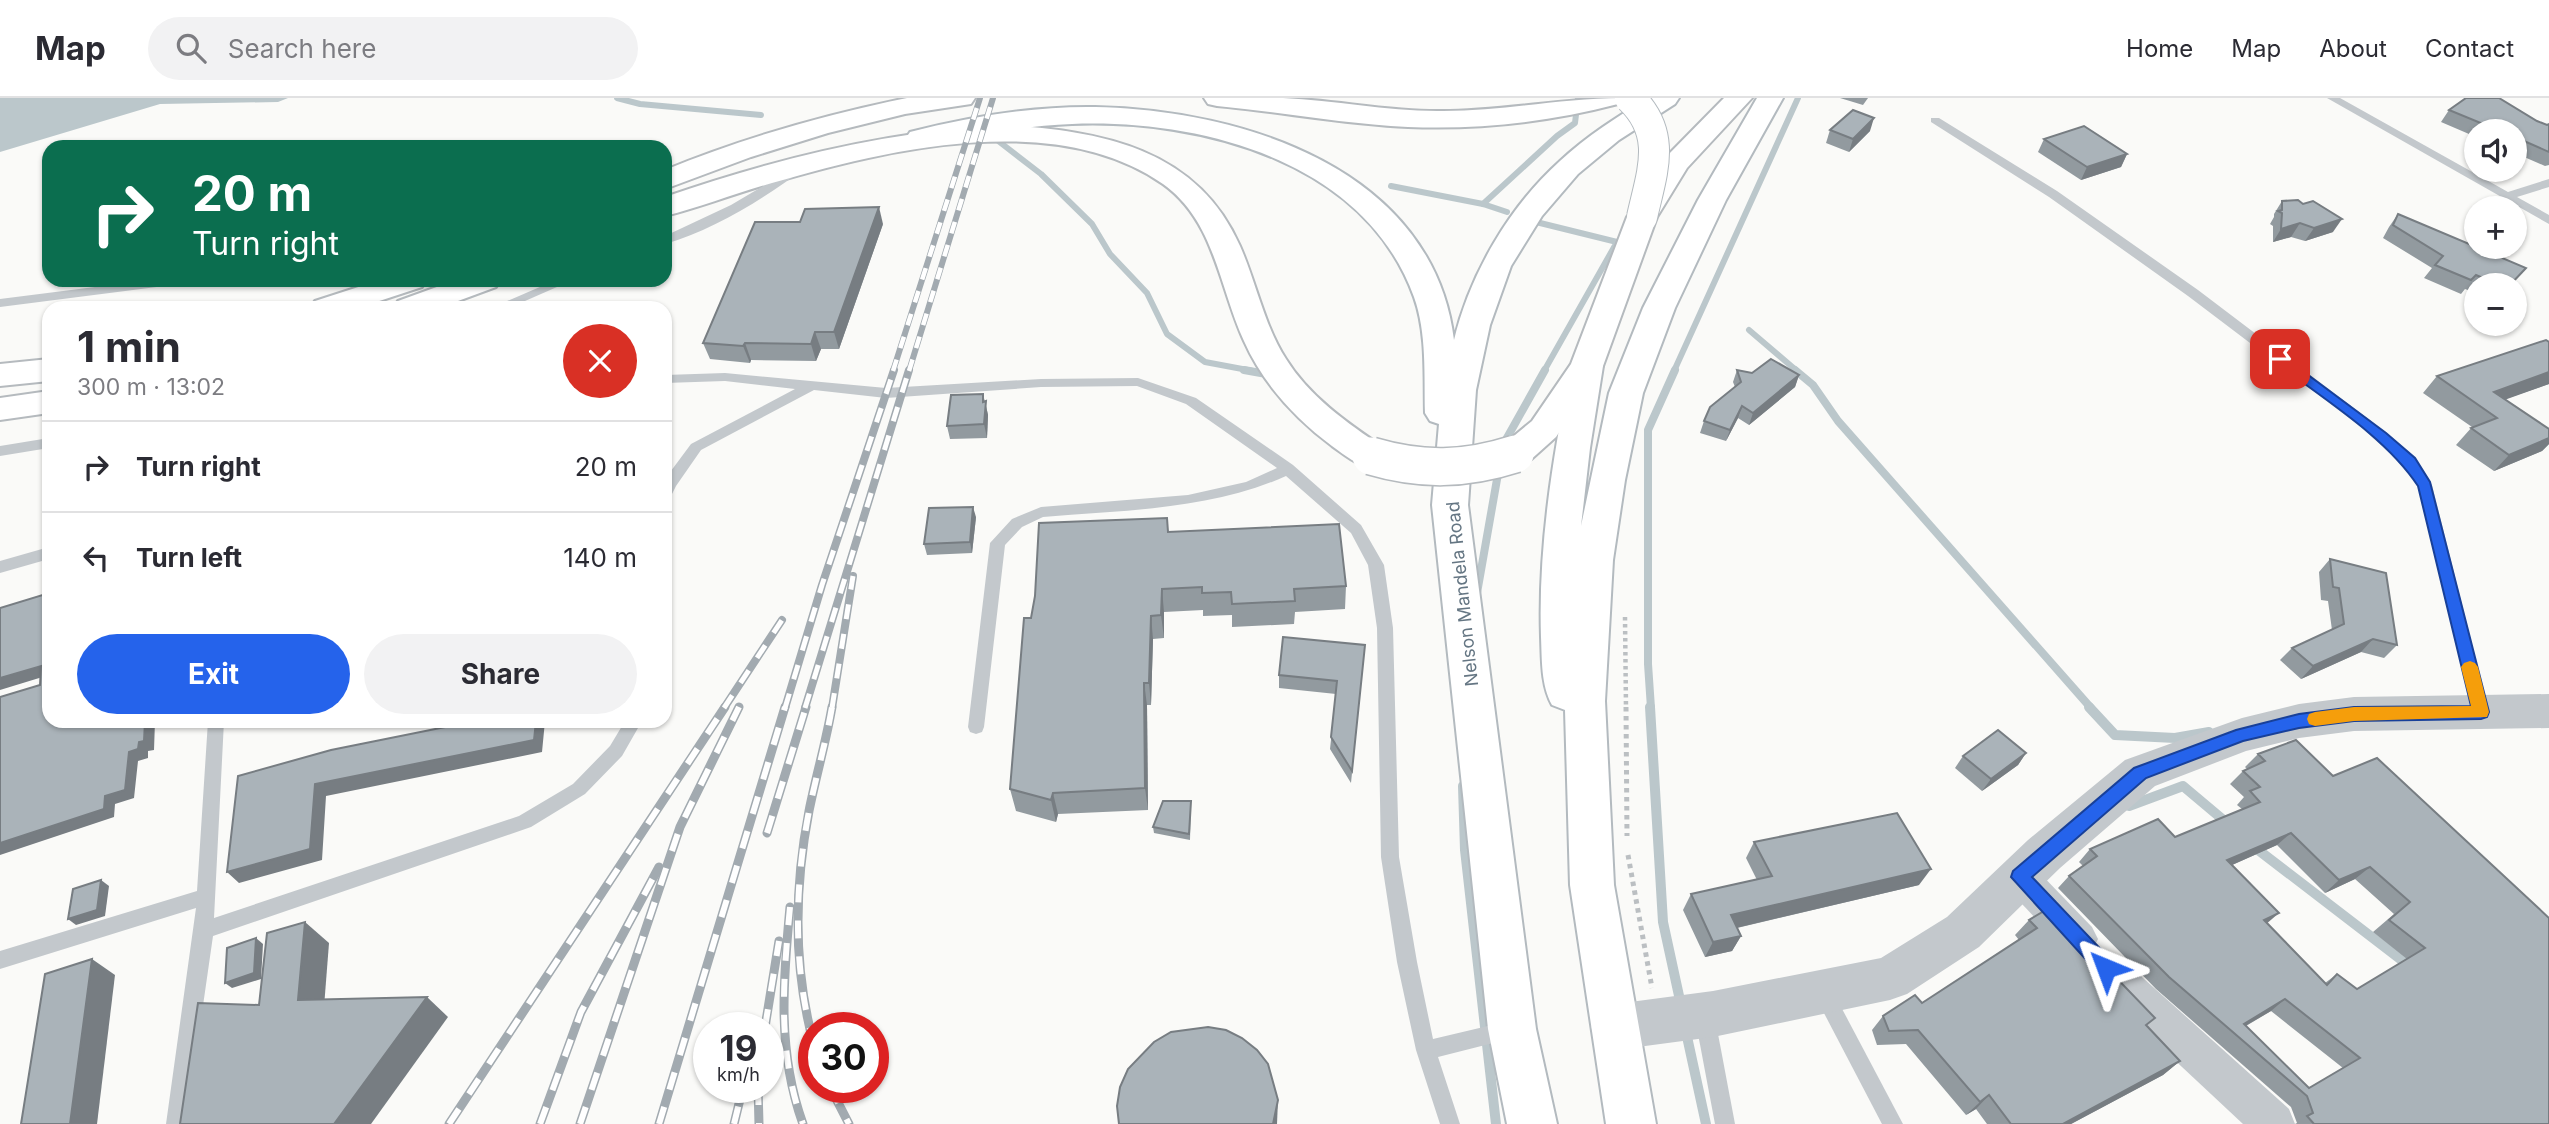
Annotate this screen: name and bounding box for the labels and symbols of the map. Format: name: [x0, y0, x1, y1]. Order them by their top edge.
pin: [2250, 329, 2310, 389]
street label: Nelson Mandela Road: [1442, 500, 1482, 688]
position arrow: [2069, 931, 2143, 1005]
speed limit sign: 30: [798, 1012, 889, 1103]

